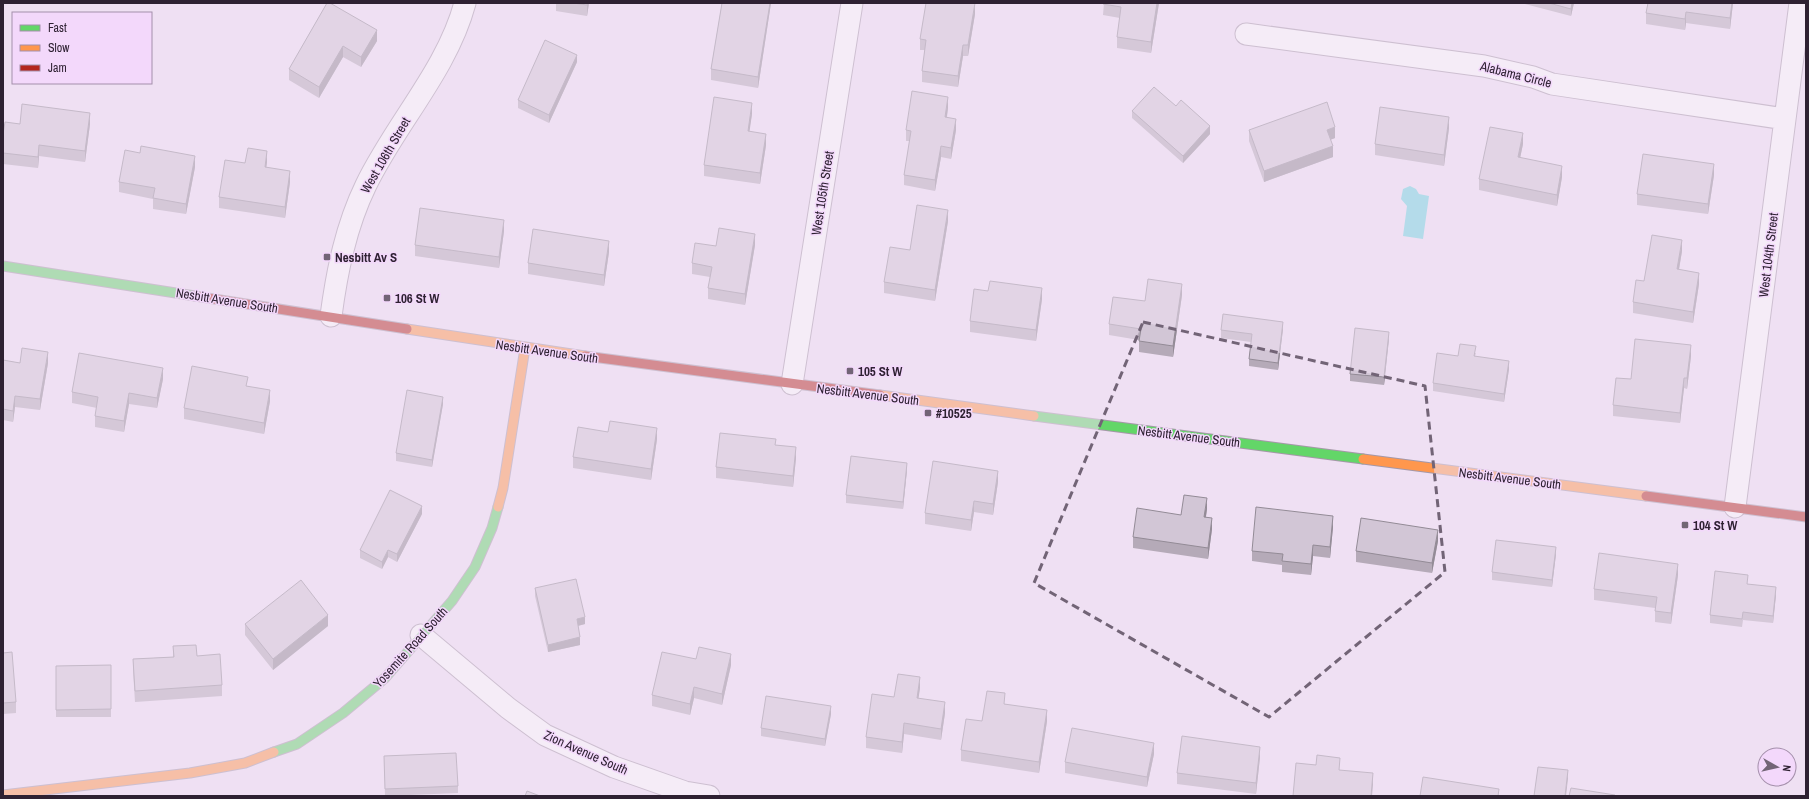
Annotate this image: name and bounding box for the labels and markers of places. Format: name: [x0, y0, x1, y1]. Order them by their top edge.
place label: Nesbitt Av S: [335, 249, 397, 266]
marker: Nesbitt Av S: [322, 252, 332, 262]
place label: 106 St W: [395, 290, 440, 307]
marker: 106 St W: [382, 293, 392, 303]
place label: 105 St W: [858, 363, 903, 380]
marker: 105 St W: [845, 366, 855, 376]
place label: #10525: [936, 405, 972, 422]
marker: #10525: [923, 408, 933, 418]
place label: 104 St W: [1693, 517, 1738, 534]
marker: 104 St W: [1680, 520, 1690, 530]

